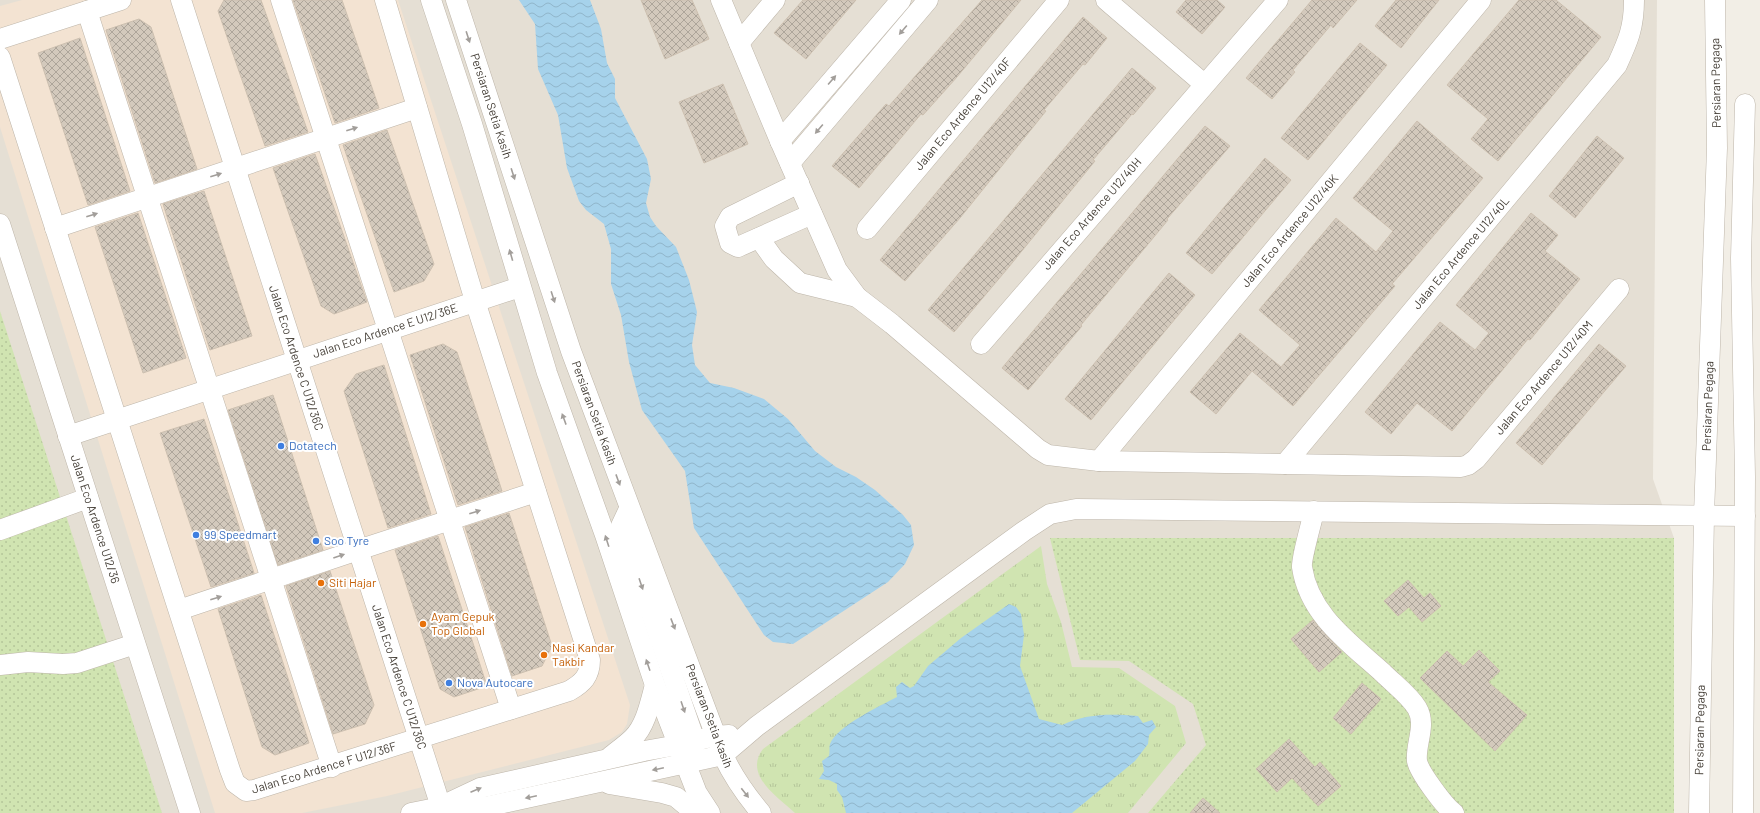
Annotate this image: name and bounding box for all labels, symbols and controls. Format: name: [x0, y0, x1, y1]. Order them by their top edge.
one-way arrow: [898, 24, 907, 35]
one-way arrow: [465, 31, 471, 43]
street label: Persiaran Pegaga: [1707, 38, 1723, 128]
street label: Persiaran Setia Kasih: [468, 51, 516, 160]
street label: Jalan Eco Ardence U12/40F: [911, 54, 1014, 172]
one-way arrow: [828, 74, 837, 85]
one-way arrow: [814, 124, 823, 134]
one-way arrow: [347, 126, 359, 132]
street label: Jalan Eco Ardence U12/40H: [1039, 155, 1144, 272]
one-way arrow: [510, 168, 516, 180]
one-way arrow: [210, 171, 222, 177]
street label: Jalan Eco Ardence U12/40K: [1238, 171, 1341, 290]
street label: Jalan Eco Ardence U12/40L: [1409, 193, 1512, 311]
one-way arrow: [87, 212, 99, 218]
one-way arrow: [508, 249, 514, 261]
street label: Jalan Eco Ardence C U12/36C: [267, 283, 327, 432]
one-way arrow: [550, 292, 556, 304]
street label: Jalan Eco Ardence E U12/36E: [310, 300, 459, 360]
street label: Jalan Eco Ardence U12/40M: [1491, 318, 1595, 437]
street label: Persiaran Setia Kasih: [570, 359, 620, 467]
street label: Persiaran Pegaga: [1698, 361, 1716, 451]
one-way arrow: [560, 413, 566, 425]
place label: Dotatech: [289, 438, 337, 452]
marker: Dotatech: [276, 441, 286, 451]
street label: Jalan Eco Ardence U12/36: [68, 452, 123, 585]
one-way arrow: [616, 474, 622, 486]
one-way arrow: [470, 508, 482, 514]
place label: 99 Speedmart: [204, 527, 277, 541]
marker: 99 Speedmart: [191, 530, 201, 540]
place label: Soo Tyre: [324, 533, 369, 547]
one-way arrow: [604, 535, 610, 547]
marker: Soo Tyre: [311, 536, 321, 546]
one-way arrow: [333, 553, 345, 559]
place label: Siti Hajar: [329, 575, 377, 589]
marker: Siti Hajar: [316, 578, 326, 588]
one-way arrow: [638, 579, 644, 591]
one-way arrow: [210, 595, 222, 601]
street label: Jalan Eco Ardence C U12/36C: [370, 602, 430, 751]
place label: Ayam Gepuk Top Global: [431, 609, 495, 637]
one-way arrow: [670, 618, 676, 630]
marker: Ayam Gepuk Top Global: [418, 619, 428, 629]
place label: Nasi Kandar Takbir: [552, 640, 615, 668]
marker: Nasi Kandar Takbir: [539, 650, 549, 660]
one-way arrow: [644, 659, 650, 671]
street label: Persiaran Setia Kasih: [684, 662, 736, 769]
place label: Nova Autocare: [457, 675, 533, 689]
marker: Nova Autocare: [444, 678, 454, 688]
street label: Persiaran Pegaga: [1691, 685, 1707, 775]
one-way arrow: [681, 702, 687, 714]
street label: Jalan Eco Ardence F U12/36F: [250, 738, 398, 796]
one-way arrow: [651, 767, 664, 773]
one-way arrow: [471, 787, 483, 793]
one-way arrow: [741, 788, 749, 799]
one-way arrow: [524, 794, 537, 800]

